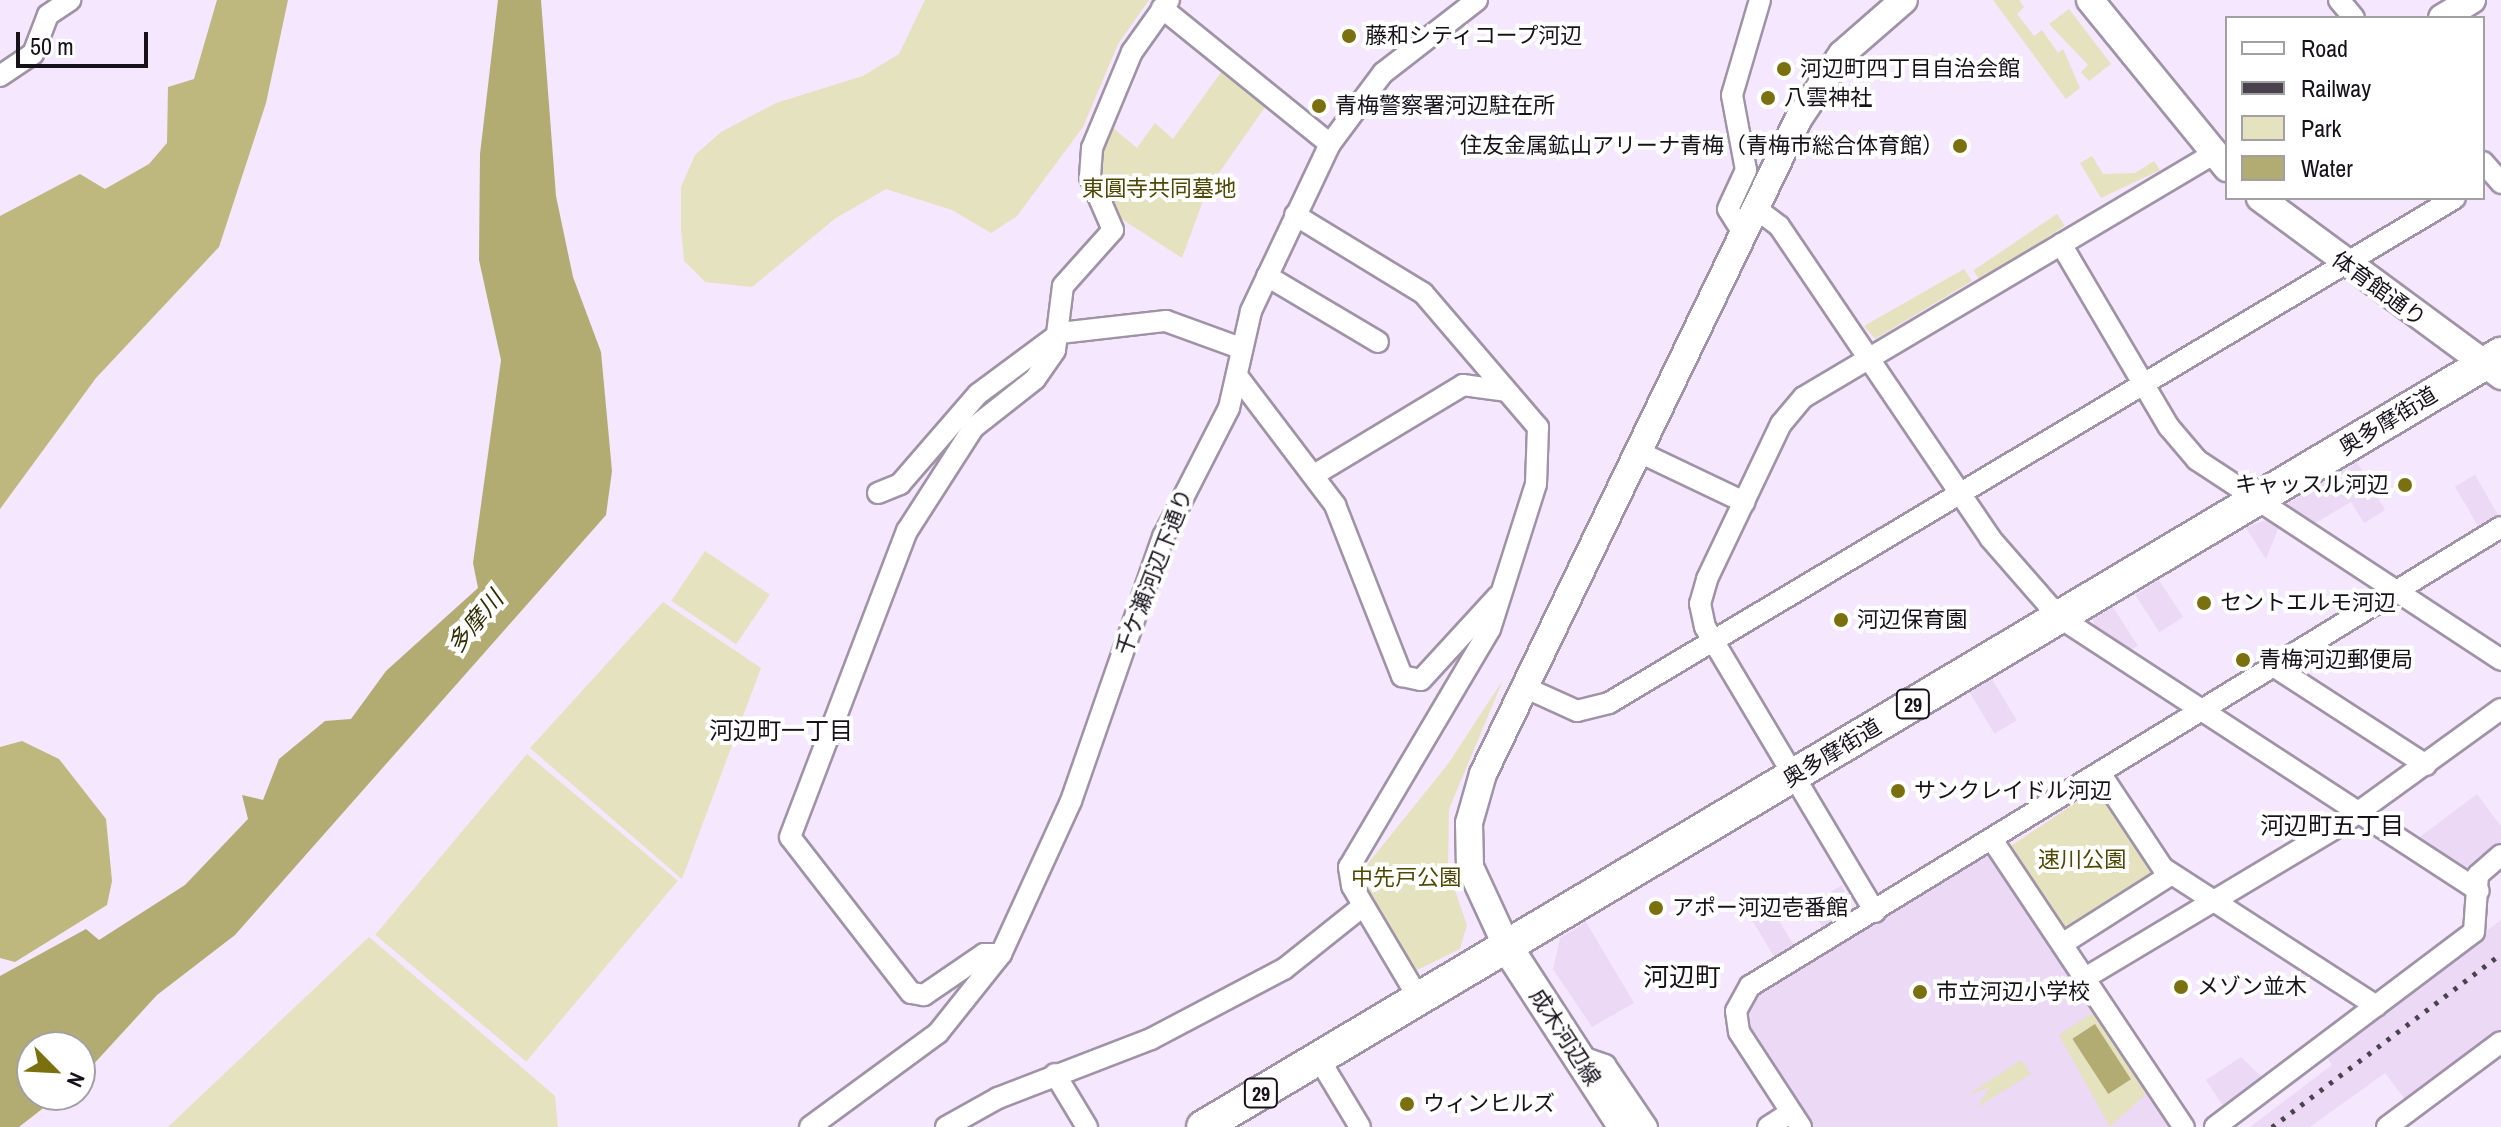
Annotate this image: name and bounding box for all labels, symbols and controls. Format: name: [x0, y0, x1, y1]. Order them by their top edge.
scale bar: [20, 16, 152, 66]
legend: [2225, 16, 2485, 200]
place label: 藤和シティコープ河辺: [1365, 23, 1585, 49]
marker: 藤和シティコープ河辺: [1340, 27, 1358, 45]
text: 50 m: [30, 30, 74, 62]
text: Road: [2301, 32, 2348, 64]
place label: 河辺町四丁目自治会館: [1800, 56, 2020, 82]
marker: 河辺町四丁目自治会館: [1775, 60, 1793, 78]
text: Railway: [2301, 72, 2371, 104]
place label: 八雲神社: [1784, 85, 1872, 111]
marker: 八雲神社: [1759, 89, 1777, 107]
place label: 青梅警察署河辺駐在所: [1335, 93, 1555, 119]
marker: 青梅警察署河辺駐在所: [1310, 97, 1328, 115]
text: Park: [2301, 112, 2341, 144]
place label: 住友金属鉱山アリーナ青梅（青梅市総合体育館）: [1460, 133, 1944, 159]
marker: 住友金属鉱山アリーナ青梅（青梅市総合体育館）: [1951, 137, 1969, 155]
text: Water: [2301, 152, 2353, 184]
park label: 東圓寺共同墓地: [1082, 176, 1236, 202]
street label: 体育館通り: [2327, 246, 2431, 332]
street label: 奥多摩街道: [2334, 381, 2442, 461]
place label: キャッスル河辺: [2235, 472, 2389, 498]
marker: キャッスル河辺: [2396, 476, 2414, 494]
street label: 千ケ瀬河辺下通り: [1110, 485, 1198, 659]
water label: 多摩川: [441, 585, 509, 659]
place label: セントエルモ河辺: [2220, 590, 2396, 616]
marker: セントエルモ河辺: [2195, 594, 2213, 612]
place label: 河辺保育園: [1857, 607, 1967, 633]
marker: 河辺保育園: [1832, 611, 1850, 629]
place label: 青梅河辺郵便局: [2259, 647, 2413, 673]
marker: 青梅河辺郵便局: [2234, 651, 2252, 669]
road number: 29: [1895, 688, 1931, 720]
street label: 奥多摩街道: [1778, 713, 1886, 793]
district label: 河辺町一丁目: [709, 717, 853, 745]
place label: サンクレイドル河辺: [1914, 778, 2112, 804]
marker: サンクレイドル河辺: [1889, 782, 1907, 800]
district label: 河辺町五丁目: [2260, 812, 2404, 840]
park label: 速川公園: [2038, 847, 2126, 873]
park label: 中先戸公園: [1351, 865, 1461, 891]
place label: アポー河辺壱番館: [1672, 895, 1848, 921]
marker: アポー河辺壱番館: [1647, 899, 1665, 917]
district label: 河辺町: [1643, 961, 1721, 993]
place label: メゾン並木: [2197, 974, 2307, 1000]
marker: メゾン並木: [2172, 978, 2190, 996]
place label: 市立河辺小学校: [1936, 979, 2090, 1005]
marker: 市立河辺小学校: [1911, 983, 1929, 1001]
street label: 成木河辺線: [1524, 984, 1606, 1090]
north arrow: [16, 1031, 96, 1111]
text: N: [60, 1068, 92, 1092]
road number: 29: [1243, 1077, 1279, 1109]
place label: ウィンヒルズ: [1423, 1091, 1555, 1117]
marker: ウィンヒルズ: [1398, 1095, 1416, 1113]

